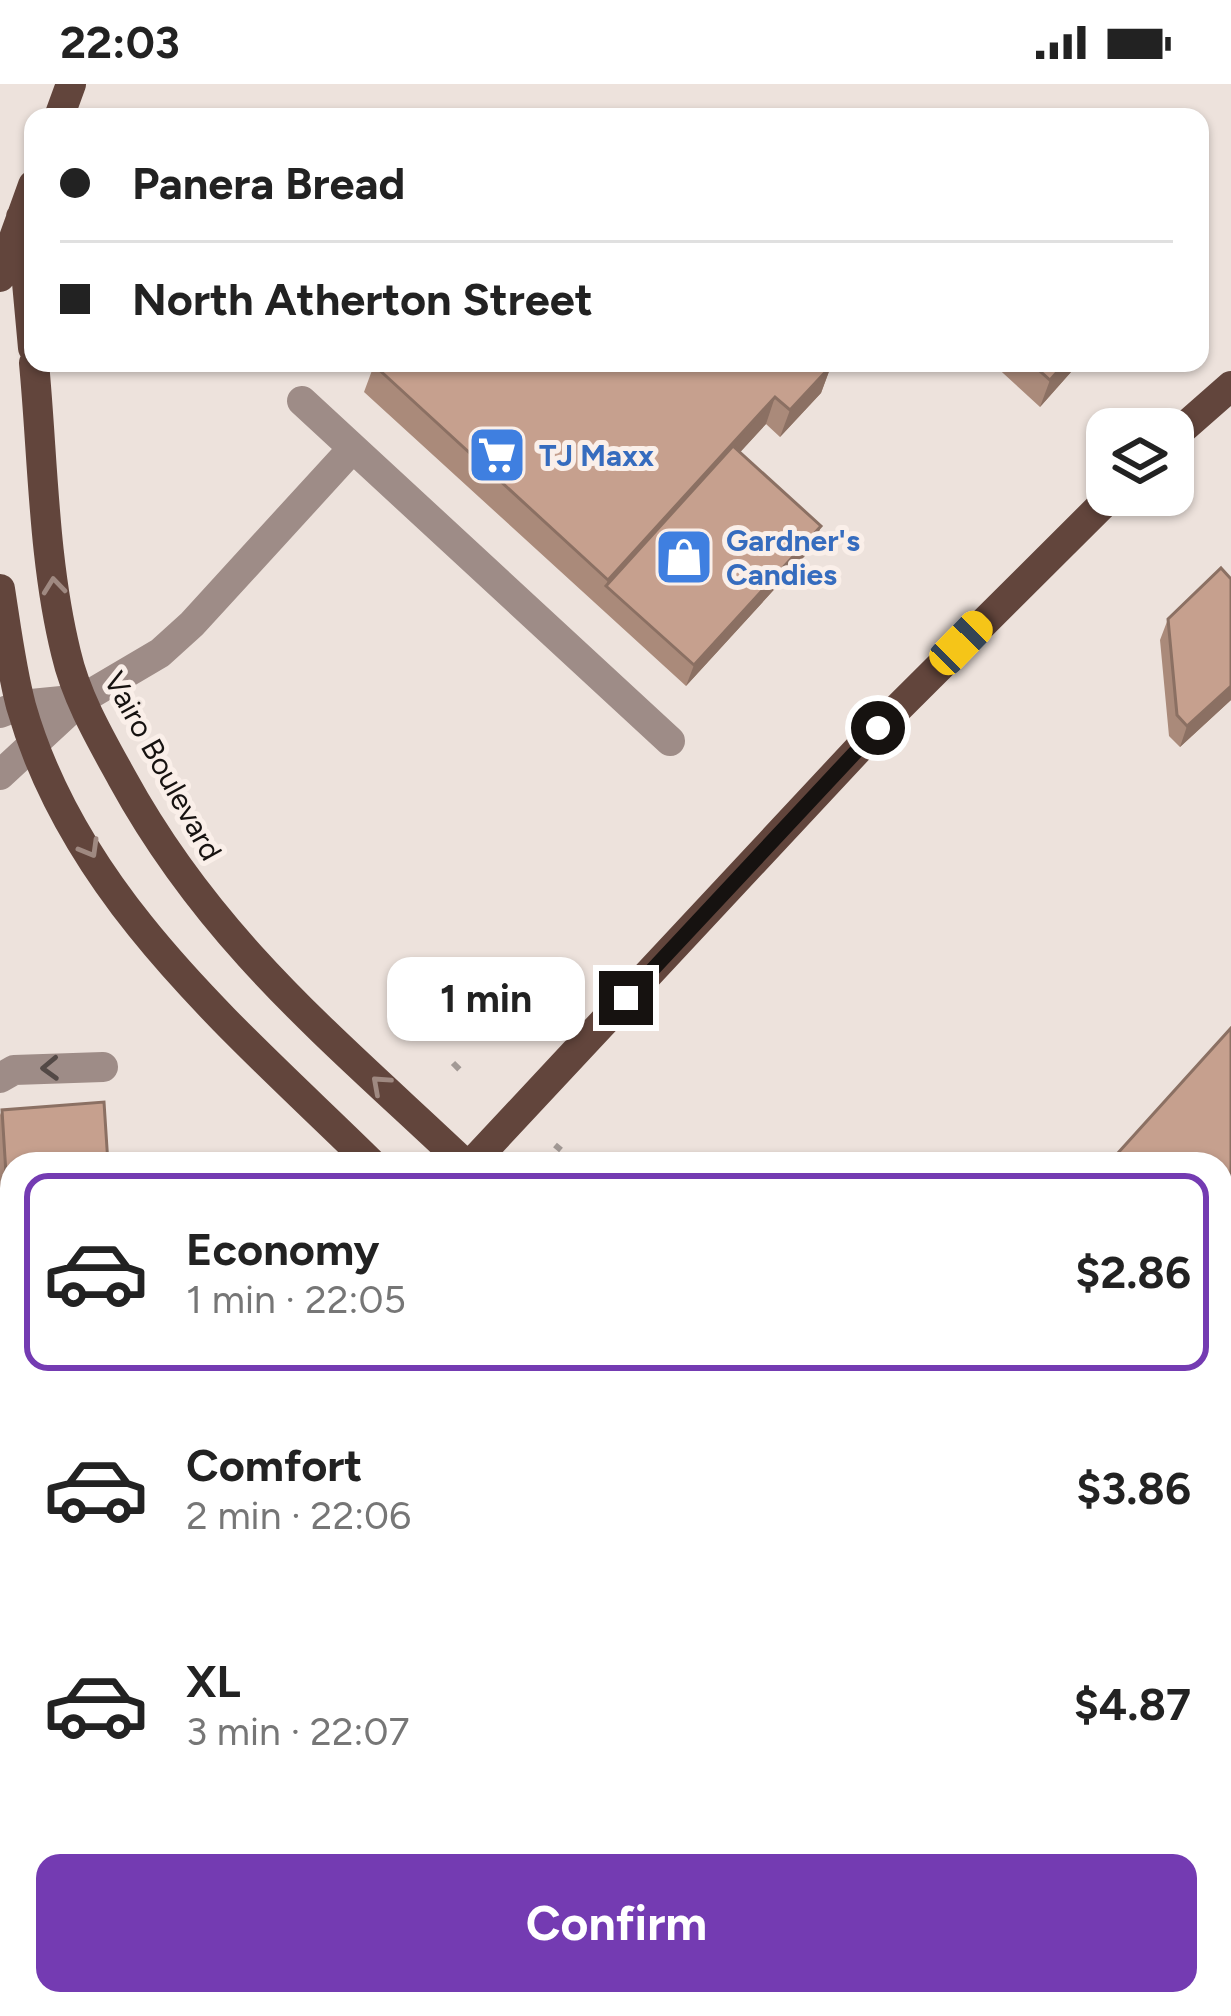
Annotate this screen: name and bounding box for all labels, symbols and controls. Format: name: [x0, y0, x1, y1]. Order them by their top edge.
text: 22:03: [60, 15, 180, 69]
text: Panera Bread: [132, 156, 405, 210]
text: North Atherton Street: [132, 272, 593, 326]
map controls: [1086, 408, 1194, 516]
button: layers: [1086, 408, 1194, 516]
supermarket icon: TJ Maxx: [466, 424, 528, 486]
place label: TJ Maxx: [539, 437, 654, 474]
place label: Gardner's Candies: [726, 522, 860, 593]
shop icon: Gardner's Candies: [653, 526, 715, 588]
one-way arrow: [42, 576, 67, 595]
car: [923, 605, 999, 681]
street label: Vairo Boulevard: [96, 665, 230, 867]
route start: [851, 701, 905, 755]
one-way arrow: [75, 836, 98, 858]
callout: 1 min: [386, 956, 584, 1040]
route end: [599, 971, 653, 1025]
text: 1 min: [440, 975, 532, 1022]
one-way arrow: [40, 1055, 59, 1081]
one-way arrow: [372, 1077, 393, 1098]
icon: car: [42, 1218, 150, 1326]
text: Economy: [186, 1222, 379, 1276]
text: $2.86: [1075, 1245, 1191, 1299]
text: 1 min · 22:05: [186, 1276, 406, 1323]
icon: car: [42, 1434, 150, 1542]
text: Comfort: [186, 1438, 362, 1492]
text: $3.86: [1076, 1461, 1191, 1515]
text: 2 min · 22:06: [186, 1492, 411, 1539]
icon: car: [42, 1650, 150, 1758]
text: XL: [186, 1654, 241, 1708]
text: $4.87: [1074, 1677, 1191, 1731]
text: 3 min · 22:07: [186, 1708, 409, 1755]
button: Confirm: [36, 1854, 1197, 1992]

